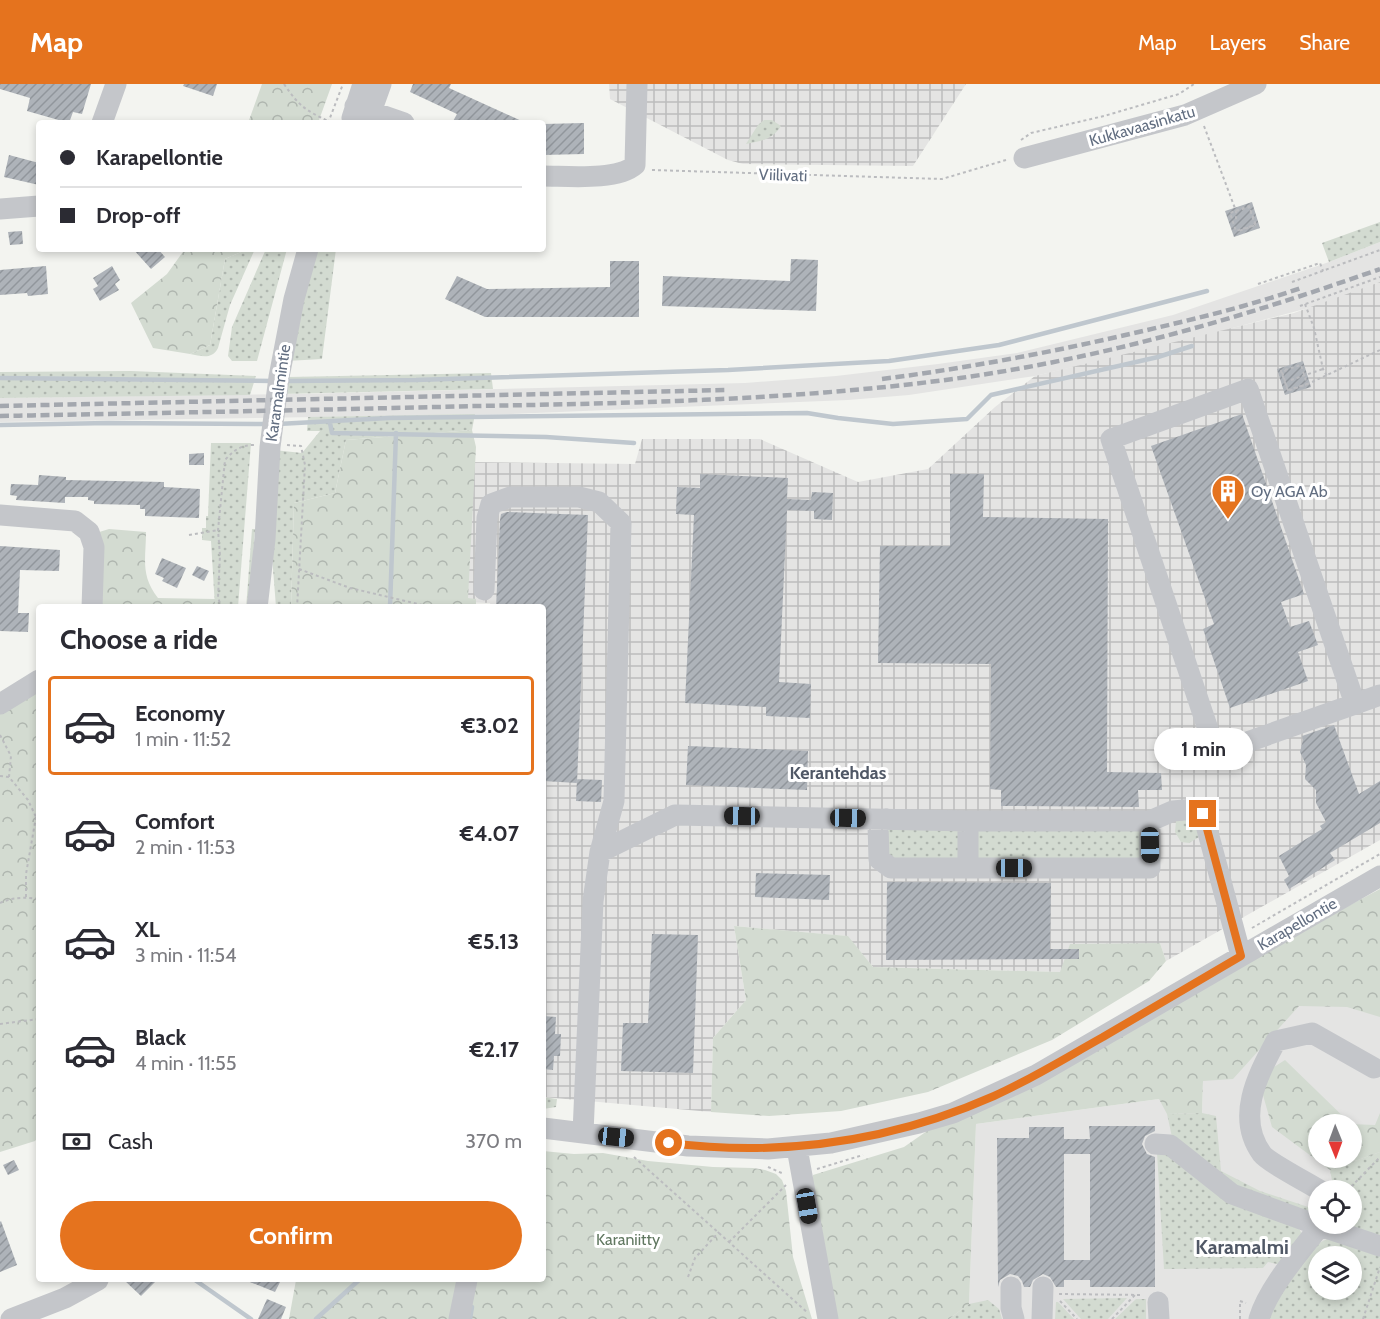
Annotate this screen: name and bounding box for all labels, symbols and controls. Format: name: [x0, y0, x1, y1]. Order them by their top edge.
text: Map: [30, 25, 83, 59]
text: Map: [1138, 30, 1177, 55]
text: Layers: [1210, 30, 1266, 55]
text: Share: [1299, 30, 1350, 55]
street label: Kukkavaasinkatu: [1087, 102, 1197, 150]
text: Karapellontie: [96, 144, 223, 171]
street label: Viilivati: [758, 165, 808, 185]
text: Drop-off: [96, 202, 180, 229]
street label: Karamalmintie: [262, 343, 294, 443]
building icon: Oy AGA Ab: [1210, 473, 1246, 520]
place label: Oy AGA Ab: [1251, 482, 1328, 501]
text: Choose a ride: [60, 623, 218, 656]
icon: car: [63, 699, 117, 753]
text: Economy: [135, 700, 225, 727]
text: €3.02: [461, 712, 519, 739]
text: 1 min · 11:52: [135, 727, 231, 751]
callout: 1 min: [1154, 727, 1252, 769]
text: 1 min: [1181, 737, 1226, 761]
district label: Kerantehdas: [790, 762, 887, 784]
route end: [1189, 800, 1216, 827]
icon: car: [63, 807, 117, 861]
car: [724, 807, 760, 825]
text: Comfort: [135, 808, 214, 835]
car: [830, 809, 866, 827]
text: €4.07: [460, 820, 519, 847]
car: [1141, 827, 1159, 863]
text: 2 min · 11:53: [135, 835, 236, 859]
car: [996, 859, 1032, 877]
street label: Karapellontie: [1254, 894, 1340, 954]
icon: car: [63, 915, 117, 969]
text: XL: [135, 916, 160, 943]
text: €5.13: [469, 928, 519, 955]
text: 3 min · 11:54: [135, 943, 237, 967]
icon: car: [63, 1023, 117, 1077]
text: Black: [135, 1024, 186, 1051]
text: €2.17: [469, 1036, 519, 1063]
text: 4 min · 11:55: [135, 1051, 237, 1075]
north arrow: [1308, 1114, 1362, 1168]
map controls: [1308, 1114, 1362, 1300]
icon: cash: [60, 1125, 93, 1158]
car: [597, 1126, 635, 1148]
text: Cash: [108, 1128, 153, 1155]
text: 370 m: [465, 1129, 522, 1153]
route start: [655, 1129, 682, 1156]
button: locate: [1308, 1180, 1362, 1234]
car: [795, 1187, 819, 1225]
button: Confirm: [60, 1201, 522, 1270]
park label: Karaniitty: [596, 1230, 660, 1249]
district label: Karamalmi: [1195, 1235, 1289, 1259]
button: layers: [1308, 1246, 1362, 1300]

